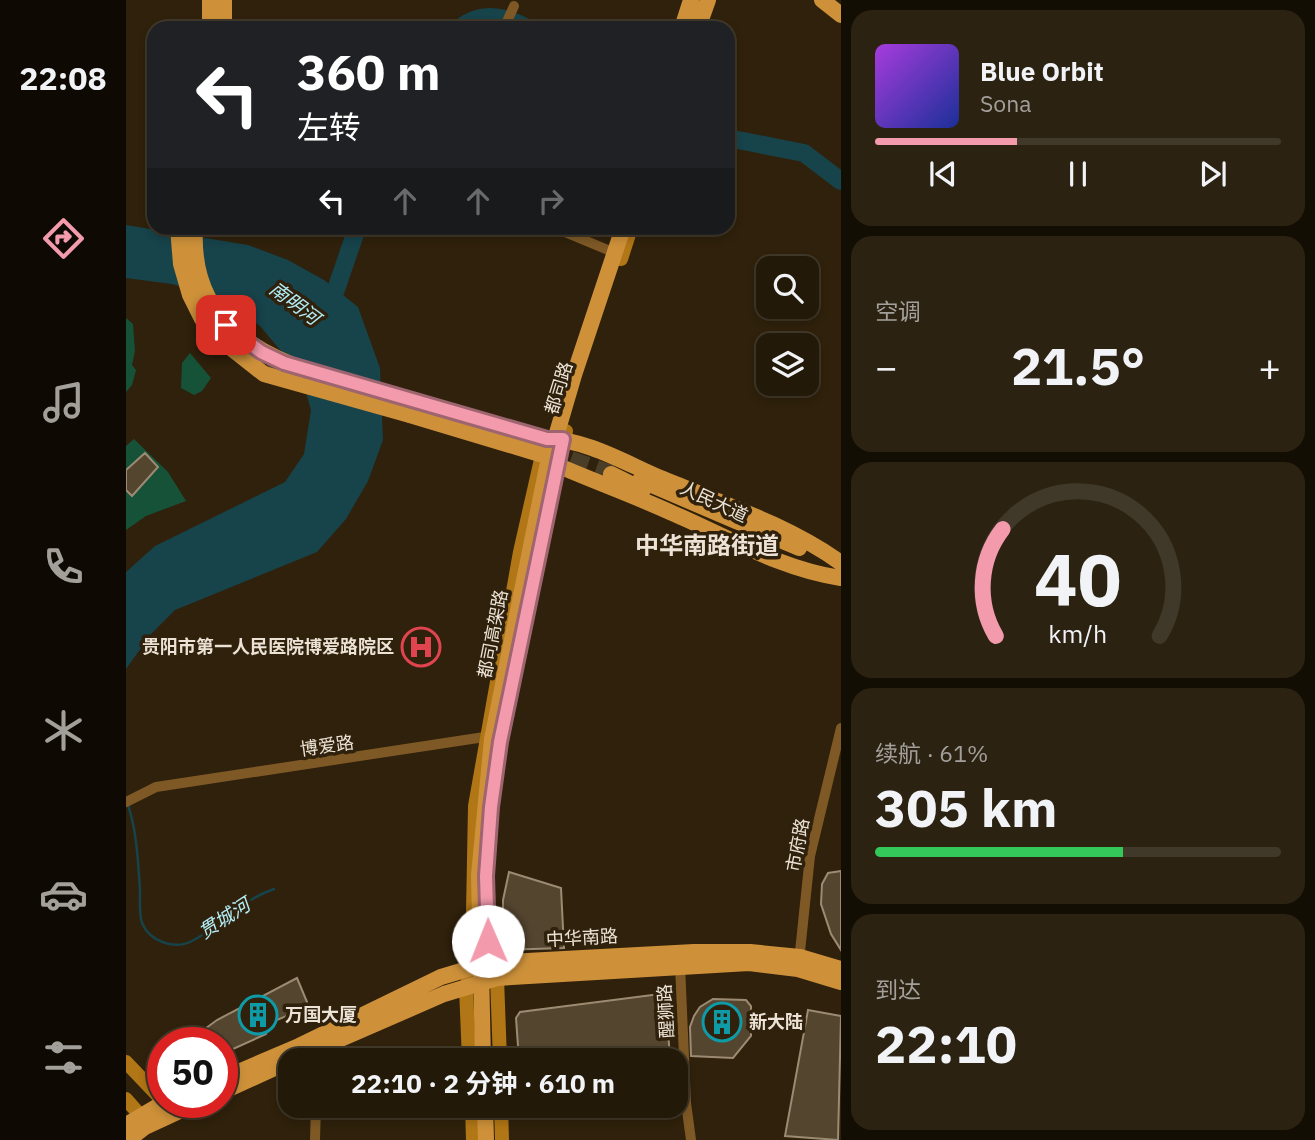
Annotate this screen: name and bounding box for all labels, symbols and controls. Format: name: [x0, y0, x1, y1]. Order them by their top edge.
text: 360 m: [297, 40, 441, 103]
icon: left: [182, 49, 273, 140]
text: Blue Orbit: [980, 54, 1104, 88]
text: 22:08: [19, 57, 107, 99]
text: Sona: [980, 88, 1032, 118]
text: 左转: [297, 106, 361, 148]
icon: previous: [924, 155, 962, 193]
icon: pause: [1059, 155, 1097, 193]
icon: next: [1194, 155, 1232, 193]
icon: left: [313, 182, 351, 220]
icon: ahead: [386, 182, 424, 220]
icon: ahead: [459, 182, 497, 220]
icon: right: [532, 182, 570, 220]
icon: directions: [39, 214, 88, 263]
map controls: [756, 256, 819, 396]
button: search: [756, 256, 819, 319]
water label: 南明河: [265, 276, 328, 332]
pin: [196, 295, 256, 355]
text: 空调: [875, 296, 921, 326]
icon: arrive: [207, 306, 245, 344]
text: 21.5°: [1011, 332, 1145, 399]
button: layers: [756, 333, 819, 396]
text: −: [875, 342, 898, 391]
text: +: [1258, 342, 1281, 391]
street label: 都司路: [540, 359, 577, 417]
icon: music: [39, 378, 88, 427]
street label: 人民大道: [677, 476, 752, 527]
district label: 中华南路街道: [635, 529, 779, 561]
text: 40: [1034, 531, 1122, 626]
icon: phone: [39, 542, 88, 591]
street label: 都司高架路: [473, 588, 512, 680]
text: km/h: [1049, 617, 1107, 650]
hospital icon: 贵阳市第一人民医院博爱路院区: [400, 626, 442, 668]
place label: 贵阳市第一人民医院博爱路院区: [142, 635, 394, 658]
icon: climate: [39, 706, 88, 755]
street label: 博爱路: [299, 730, 355, 761]
text: 续航 · 61%: [875, 738, 988, 768]
text: 305 km: [875, 774, 1057, 841]
street label: 市府路: [781, 816, 814, 874]
icon: car: [39, 870, 88, 919]
water label: 贯城河: [194, 890, 258, 944]
position arrow: [451, 904, 525, 978]
street label: 中华南路: [545, 924, 619, 951]
text: 到达: [875, 974, 921, 1004]
street label: 醒狮路: [653, 983, 678, 1039]
building icon: 万国大厦: [237, 994, 279, 1036]
building icon: 新大陆: [701, 1001, 743, 1043]
place label: 万国大厦: [285, 1003, 357, 1026]
place label: 新大陆: [749, 1010, 803, 1033]
text: 22:10: [875, 1010, 1017, 1077]
speed limit sign: 50: [147, 1027, 238, 1118]
icon: filters: [39, 1033, 88, 1082]
text: 22:10 · 2 分钟 · 610 m: [351, 1066, 615, 1100]

